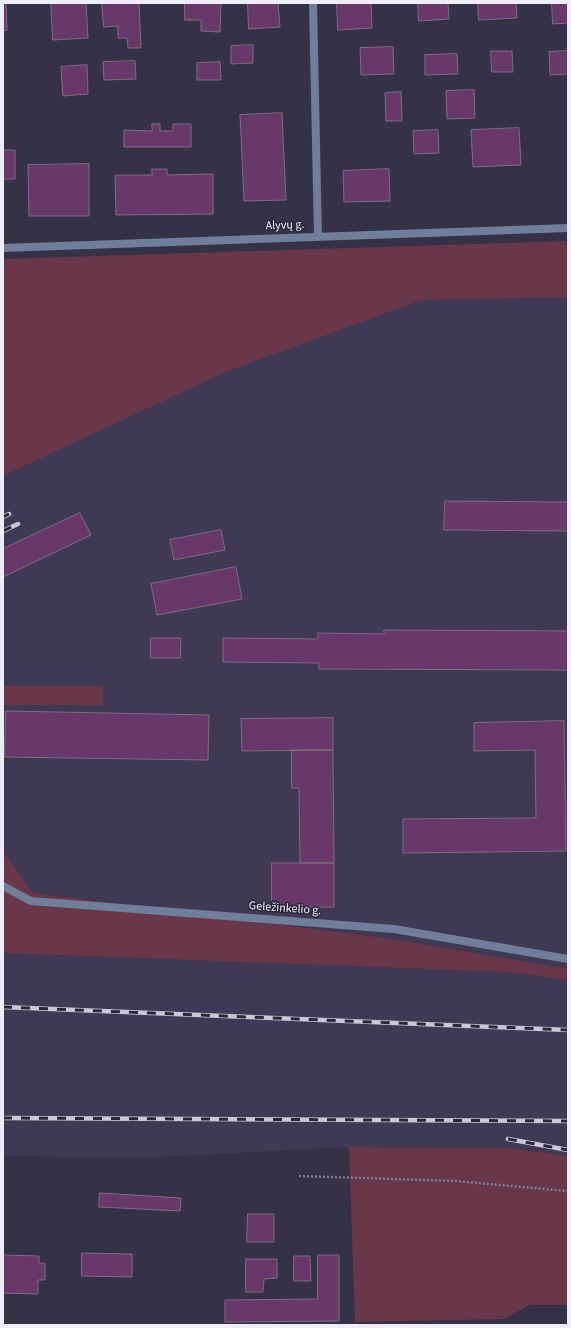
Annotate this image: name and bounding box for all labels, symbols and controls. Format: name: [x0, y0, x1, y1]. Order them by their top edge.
street label: Alyvų g.: [265, 218, 305, 234]
street label: Geležinkelio g.: [248, 899, 322, 919]

